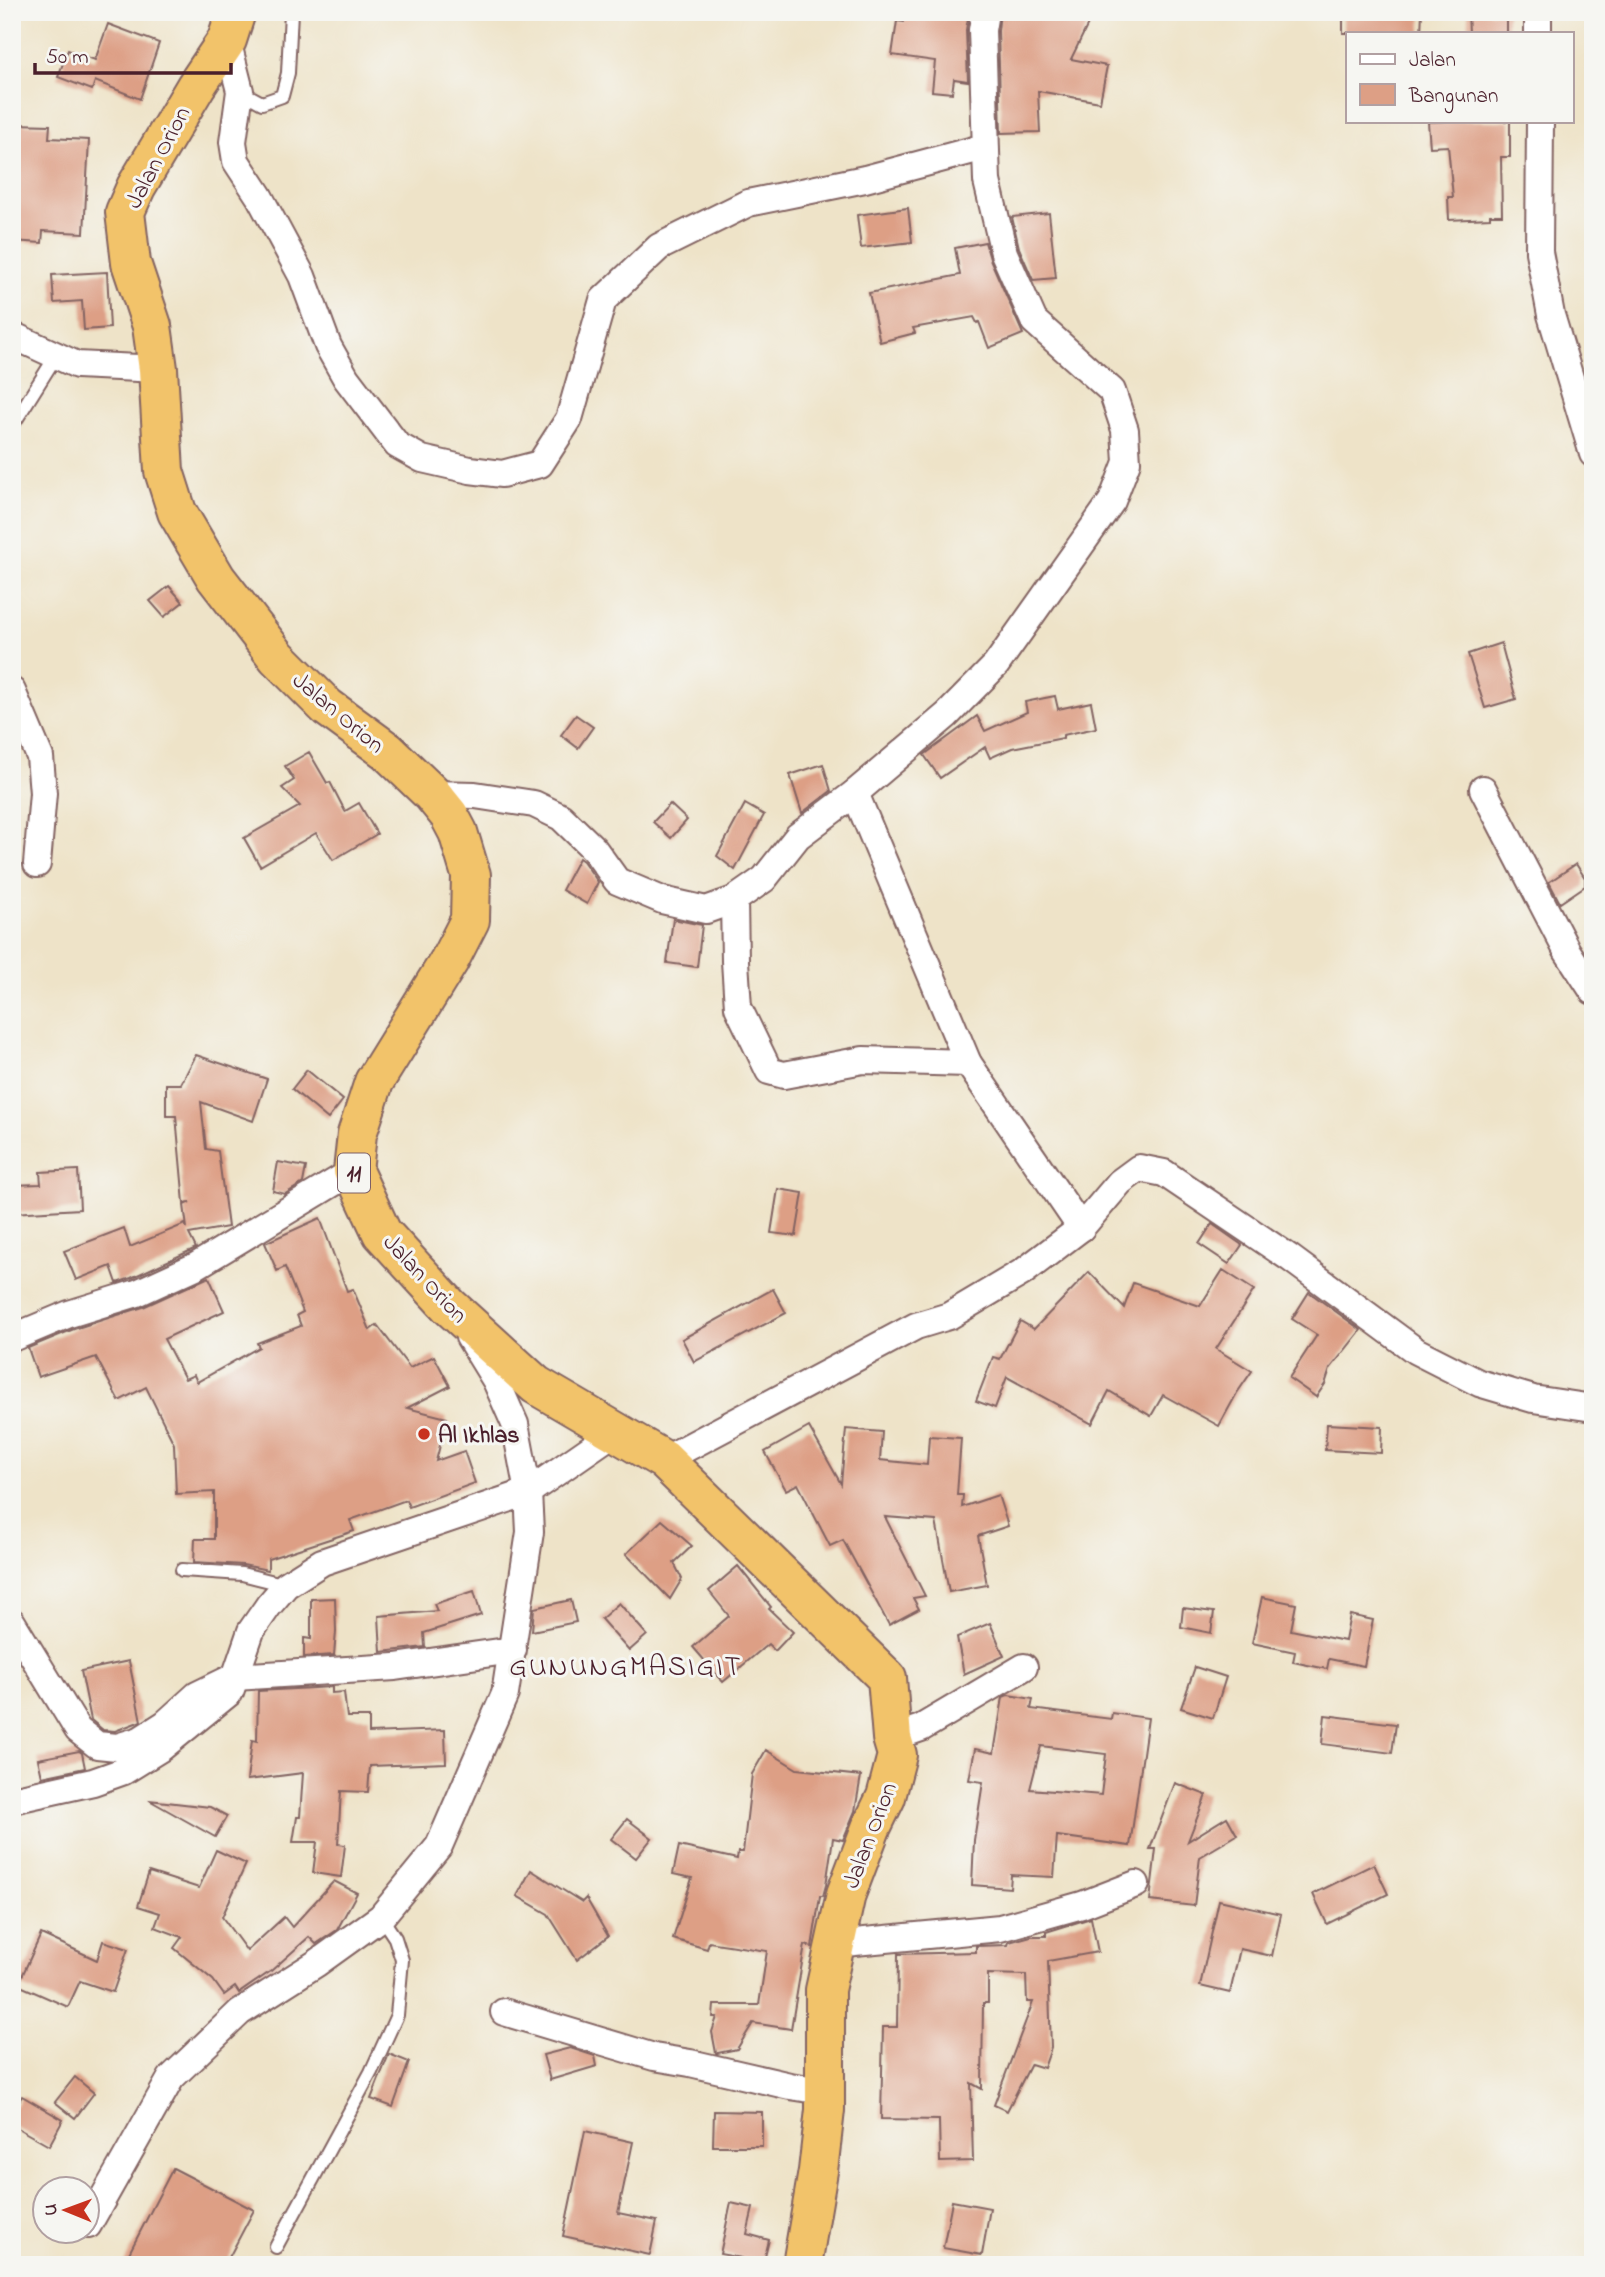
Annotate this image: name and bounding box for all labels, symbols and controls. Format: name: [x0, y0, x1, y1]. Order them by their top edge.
scale bar: [35, 32, 231, 76]
legend: [1346, 32, 1574, 122]
text: 50 m: [46, 43, 89, 73]
text: Jalan: [1409, 46, 1456, 76]
text: Bangunan: [1408, 82, 1498, 114]
street label: Jalan Orion: [118, 101, 201, 216]
street label: Jalan Orion: [283, 665, 391, 763]
road number: 11: [338, 1154, 370, 1192]
street label: Jalan Orion: [373, 1227, 475, 1332]
place label: Al Ikhlas: [438, 1419, 520, 1454]
marker: Al Ikhlas: [416, 1426, 432, 1442]
district label: GUNUNGMASIGIT: [509, 1648, 743, 1689]
street label: Jalan Orion: [835, 1778, 908, 1894]
north arrow: [32, 2176, 102, 2246]
text: U: [38, 2204, 65, 2216]

